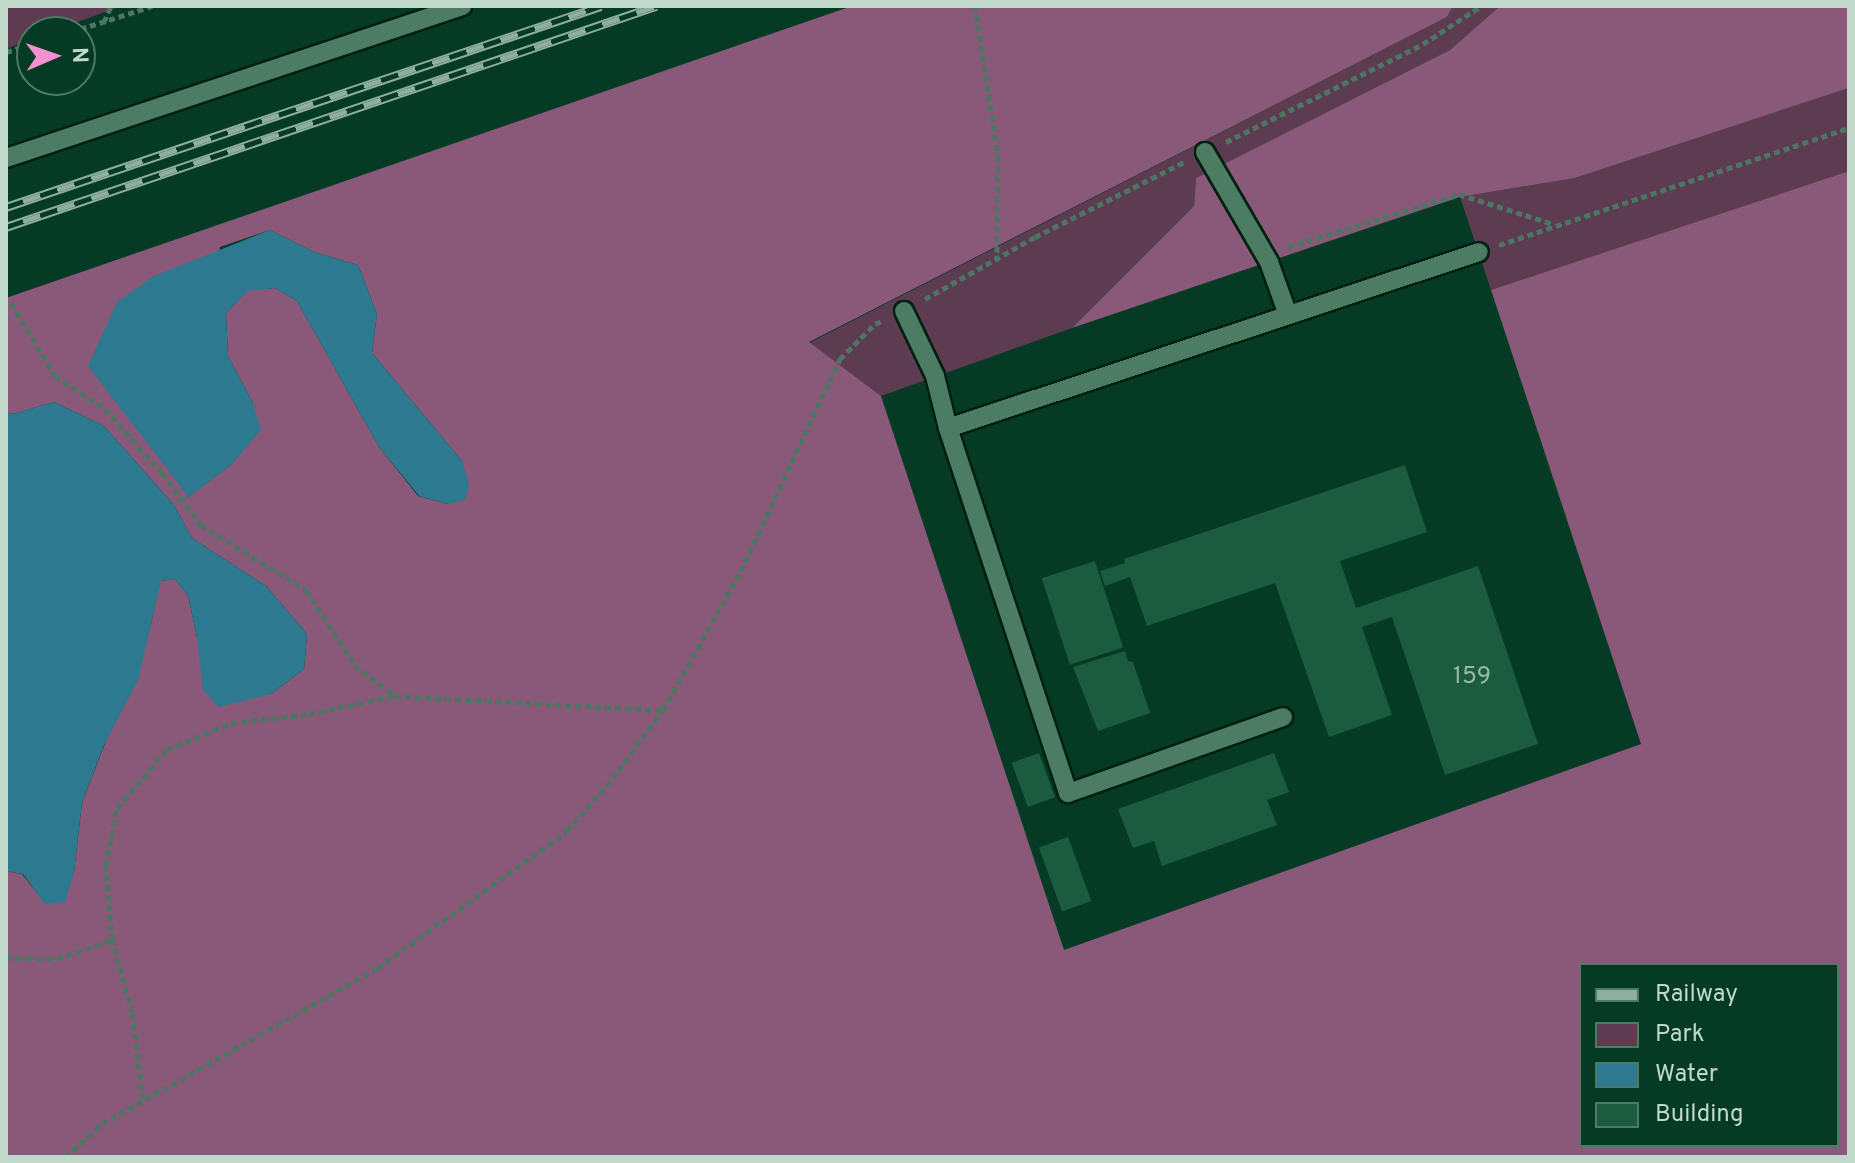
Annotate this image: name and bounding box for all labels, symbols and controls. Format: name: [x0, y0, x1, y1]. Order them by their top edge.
north arrow: [16, 16, 96, 96]
text: N: [65, 47, 92, 64]
house number: 159: [1453, 664, 1491, 692]
legend: [1579, 963, 1839, 1147]
text: Railway: [1655, 980, 1738, 1010]
text: Park: [1655, 1020, 1705, 1050]
text: Water: [1655, 1060, 1718, 1090]
text: Building: [1655, 1100, 1744, 1130]

